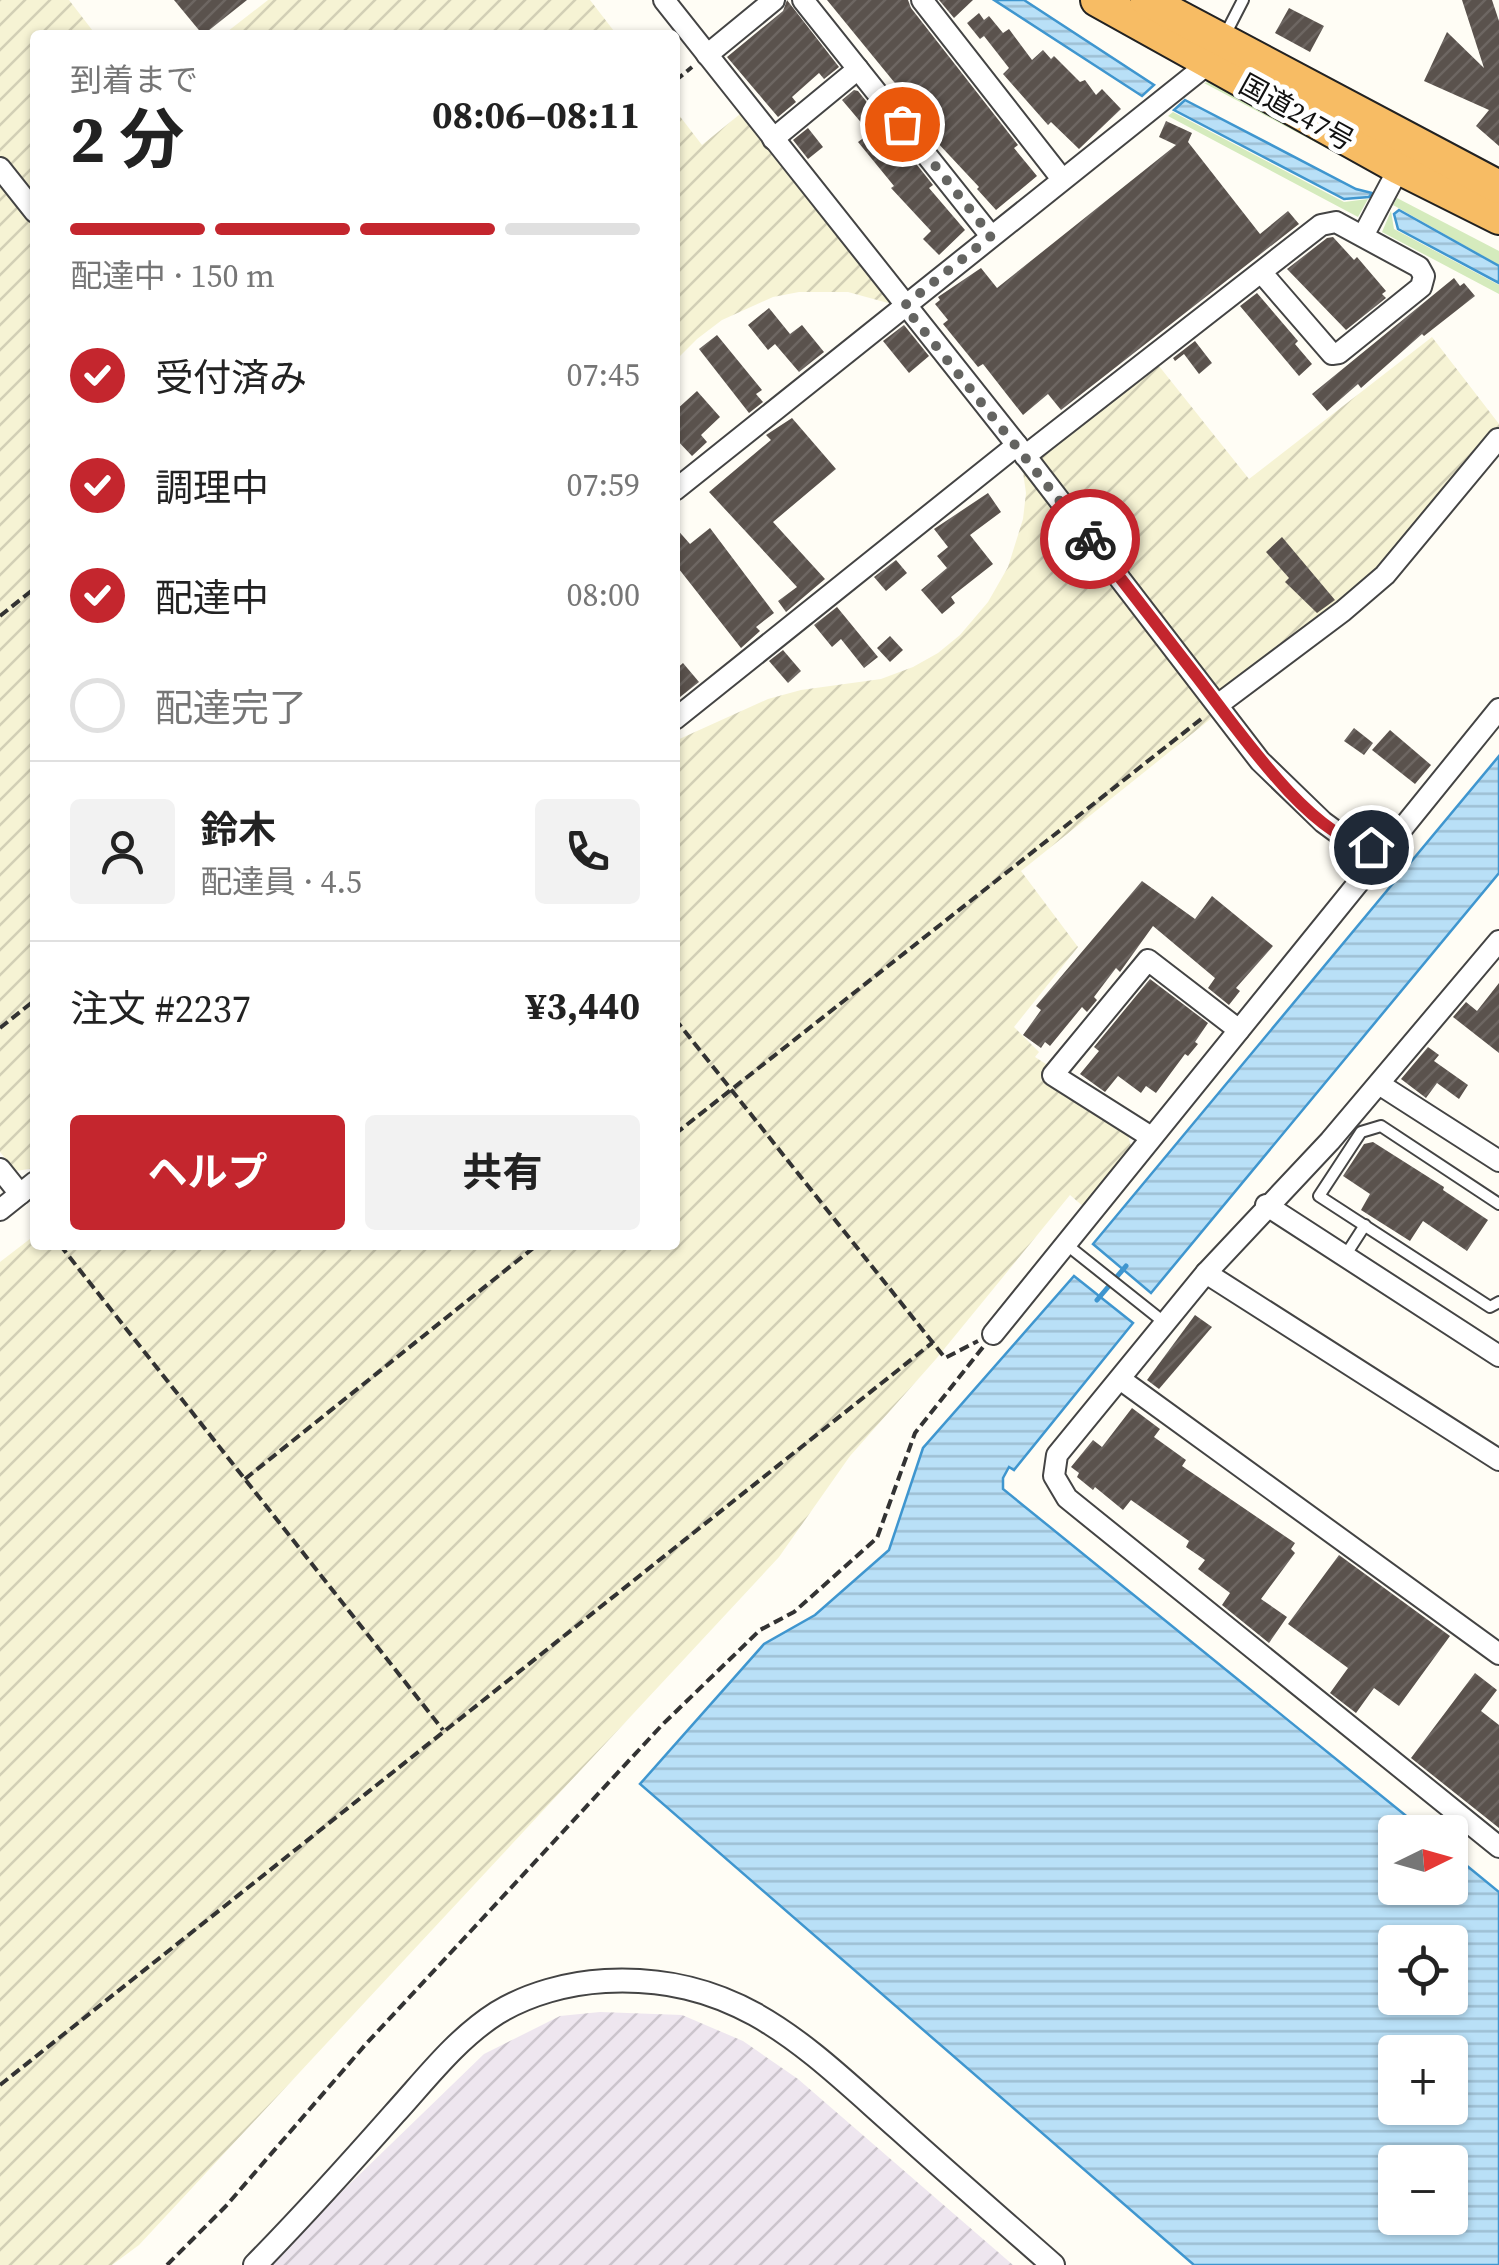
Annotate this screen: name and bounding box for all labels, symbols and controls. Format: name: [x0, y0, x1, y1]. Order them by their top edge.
text: 到着まで: [70, 58, 198, 102]
street label: 国道247号: [1233, 65, 1361, 159]
pin: [860, 82, 945, 167]
text: 08:06–08:11: [432, 89, 640, 141]
text: 2 分: [70, 95, 184, 184]
icon: bag: [875, 97, 930, 152]
text: 配達中 · 150 m: [70, 254, 275, 298]
icon: check: [70, 348, 125, 403]
text: 受付済み: [155, 352, 307, 404]
text: 07:45: [566, 353, 640, 397]
icon: check: [70, 458, 125, 513]
text: 調理中: [155, 462, 269, 514]
text: 07:59: [566, 463, 640, 507]
courier: [1040, 489, 1140, 589]
icon: bike: [1063, 512, 1118, 567]
icon: check: [70, 568, 125, 623]
text: 配達中: [155, 572, 269, 624]
text: 08:00: [566, 573, 640, 617]
text: 配達完了: [155, 682, 307, 734]
button: person: [70, 799, 175, 904]
button: phone: [535, 799, 640, 904]
text: 鈴木: [200, 804, 276, 856]
pin: [1329, 805, 1414, 890]
icon: home: [1344, 820, 1399, 875]
text: 配達員 · 4.5: [200, 860, 362, 904]
text: ¥3,440: [526, 980, 640, 1032]
text: 注文 #2237: [70, 983, 251, 1035]
button: ヘルプ: [70, 1115, 345, 1230]
button: 共有: [365, 1115, 640, 1230]
north arrow: [1378, 1815, 1468, 1905]
map controls: [1378, 1815, 1468, 2235]
button: locate: [1378, 1925, 1468, 2015]
button: +: [1378, 2035, 1468, 2125]
button: −: [1378, 2145, 1468, 2235]

